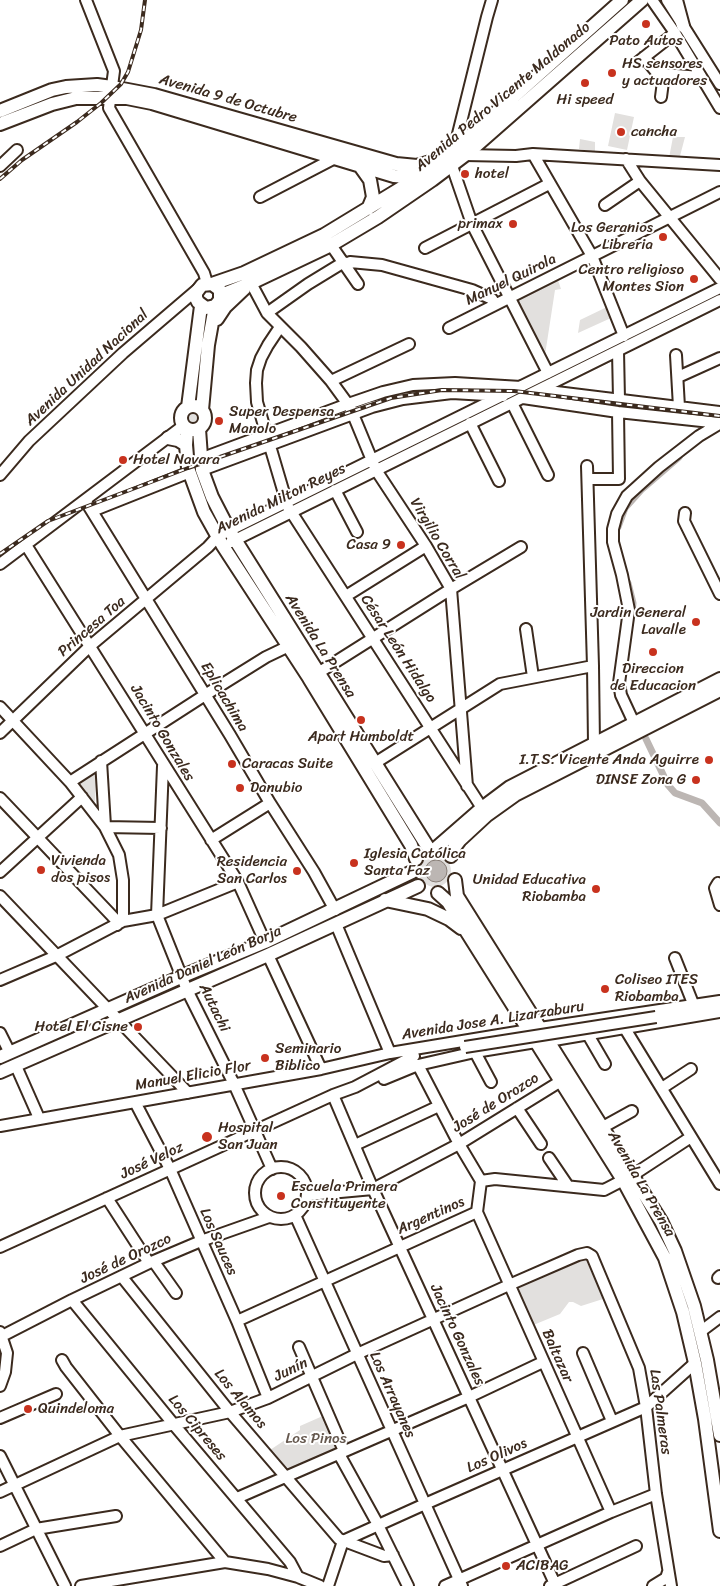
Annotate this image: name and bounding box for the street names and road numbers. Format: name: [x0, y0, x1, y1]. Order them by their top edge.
street label: Avenida Pedro Vicente Maldonado: [412, 19, 594, 175]
street label: Avenida 9 de Octubre: [157, 71, 299, 127]
street label: Manuel Quirola: [463, 250, 559, 310]
street label: Avenida Unidad Nacional: [21, 306, 153, 430]
street label: Avenida Milton Reyes: [213, 460, 349, 538]
street label: Virgilio Corral: [406, 495, 468, 583]
street label: Avenida La Prensa: [281, 591, 359, 701]
street label: César León Hidalgo: [356, 592, 440, 706]
street label: Princesa Toa: [55, 593, 129, 661]
street label: Eplicachima: [196, 659, 252, 735]
street label: Jacinto Gonzales: [126, 681, 198, 785]
street label: Avenida Daniel León Borja: [122, 922, 284, 1008]
street label: Autachi: [195, 981, 233, 1035]
street label: Avenida Jose A. Lizarzaburu: [400, 998, 586, 1044]
street label: Manuel Elicio Flor: [134, 1057, 252, 1095]
street label: José de Orozco: [450, 1069, 542, 1137]
street label: Avenida La Prensa: [603, 1128, 679, 1240]
street label: José Veloz: [118, 1139, 186, 1183]
street label: Argentinos: [395, 1193, 467, 1239]
street label: Los Sauces: [195, 1205, 241, 1279]
street label: José de Orozco: [78, 1230, 174, 1288]
street label: Jacinto Gonzales: [426, 1281, 488, 1389]
street label: Baltazar: [537, 1327, 577, 1385]
street label: Los Arrayanes: [365, 1349, 419, 1441]
street label: Junín: [271, 1354, 311, 1386]
street label: Los Alamos: [210, 1366, 270, 1432]
street label: Las Palmeras: [645, 1368, 675, 1456]
street label: Los Cipreses: [164, 1391, 230, 1465]
street label: Los Olivos: [464, 1435, 530, 1477]

